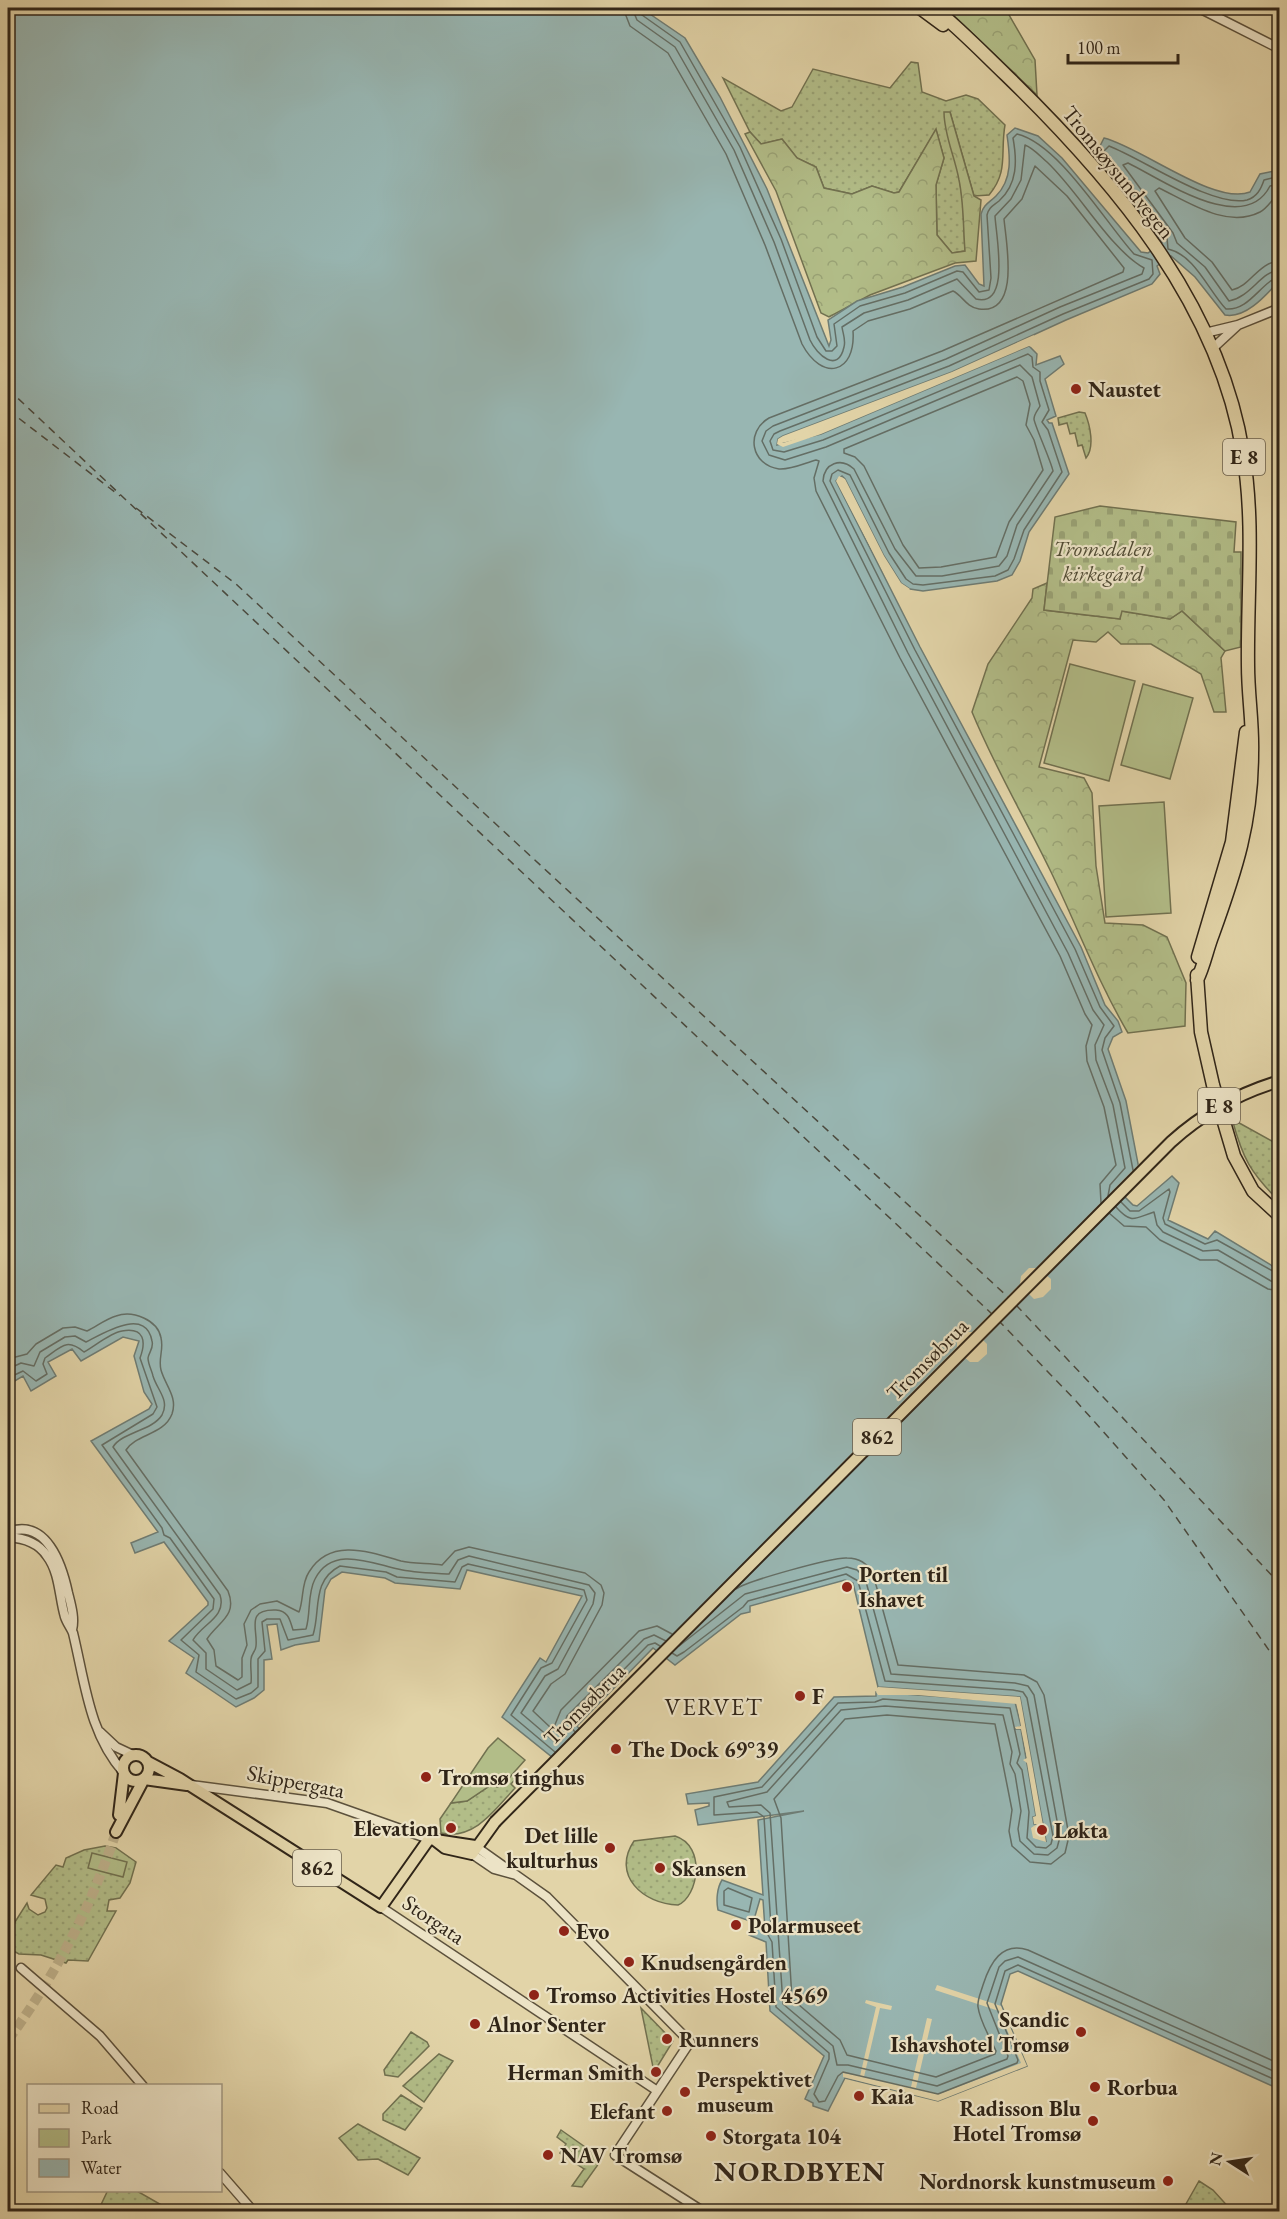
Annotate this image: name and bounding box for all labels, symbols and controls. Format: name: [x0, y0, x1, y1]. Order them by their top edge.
scale bar: [1068, 27, 1178, 65]
text: 100 m: [1077, 36, 1121, 59]
street label: Tromsøysundvegen: [1056, 100, 1182, 245]
place label: Naustet: [1088, 375, 1162, 404]
marker: Naustet: [1069, 382, 1083, 396]
road number: E 8: [1223, 439, 1265, 475]
park label: Tromsdalen kirkegård: [1053, 534, 1153, 588]
road number: E 8: [1198, 1088, 1240, 1124]
street label: Tromsøbrua: [880, 1312, 975, 1407]
road number: 862: [853, 1419, 901, 1455]
place label: Porten til Ishavet: [859, 1560, 948, 1614]
marker: Porten til Ishavet: [840, 1580, 854, 1594]
street label: Tromsøbrua: [537, 1657, 632, 1752]
place label: F: [812, 1682, 824, 1711]
marker: F: [793, 1689, 807, 1703]
district label: VERVET: [665, 1691, 763, 1722]
place label: The Dock 69°39: [628, 1735, 779, 1764]
marker: The Dock 69°39: [609, 1742, 623, 1756]
street label: Skippergata: [245, 1758, 347, 1805]
place label: Tromsø tinghus: [438, 1763, 584, 1792]
marker: Tromsø tinghus: [419, 1770, 433, 1784]
place label: Elevation: [354, 1814, 440, 1843]
place label: Løkta: [1054, 1816, 1108, 1845]
marker: Elevation: [444, 1821, 458, 1835]
place label: Det lille kulturhus: [506, 1821, 598, 1875]
marker: Løkta: [1035, 1823, 1049, 1837]
marker: Det lille kulturhus: [603, 1841, 617, 1855]
road number: 862: [293, 1850, 341, 1886]
place label: Skansen: [672, 1854, 747, 1883]
marker: Skansen: [653, 1861, 667, 1875]
street label: Storgata: [397, 1888, 471, 1951]
place label: Polarmuseet: [748, 1911, 862, 1940]
place label: Evo: [576, 1917, 609, 1946]
marker: Polarmuseet: [729, 1918, 743, 1932]
marker: Evo: [557, 1924, 571, 1938]
place label: Knudsengården: [641, 1948, 788, 1977]
marker: Knudsengården: [622, 1955, 636, 1969]
place label: Tromso Activities Hostel 4569: [546, 1981, 828, 2010]
marker: Tromso Activities Hostel 4569: [527, 1988, 541, 2002]
place label: Scandic Ishavshotel Tromsø: [891, 2005, 1069, 2059]
place label: Alnor Senter: [486, 2010, 607, 2039]
marker: Alnor Senter: [468, 2017, 482, 2031]
place label: Runners: [679, 2025, 759, 2054]
marker: Scandic Ishavshotel Tromsø: [1074, 2025, 1088, 2039]
marker: Runners: [660, 2032, 674, 2046]
place label: Herman Smith: [507, 2058, 644, 2087]
marker: Herman Smith: [649, 2065, 663, 2079]
place label: Perspektivet museum: [697, 2065, 812, 2119]
place label: Rorbua: [1107, 2073, 1178, 2102]
marker: Rorbua: [1088, 2080, 1102, 2094]
place label: Kaia: [871, 2082, 914, 2111]
legend: [27, 2084, 222, 2192]
marker: Perspektivet museum: [678, 2085, 692, 2099]
marker: Kaia: [852, 2089, 866, 2103]
place label: Radisson Blu Hotel Tromsø: [953, 2094, 1081, 2148]
text: Road: [81, 2096, 120, 2119]
place label: Elefant: [590, 2097, 656, 2126]
marker: Elefant: [660, 2104, 674, 2118]
marker: Radisson Blu Hotel Tromsø: [1086, 2114, 1100, 2128]
place label: Storgata 104: [723, 2122, 841, 2151]
text: Park: [81, 2126, 112, 2149]
marker: Storgata 104: [704, 2129, 718, 2143]
north arrow: [1200, 2132, 1260, 2192]
place label: NAV Tromsø: [560, 2141, 682, 2170]
marker: NAV Tromsø: [541, 2148, 555, 2162]
text: N: [1204, 2150, 1227, 2168]
district label: NORDBYEN: [714, 2153, 886, 2189]
text: Water: [81, 2156, 122, 2179]
place label: Nordnorsk kunstmuseum: [919, 2167, 1156, 2196]
marker: Nordnorsk kunstmuseum: [1161, 2174, 1175, 2188]

